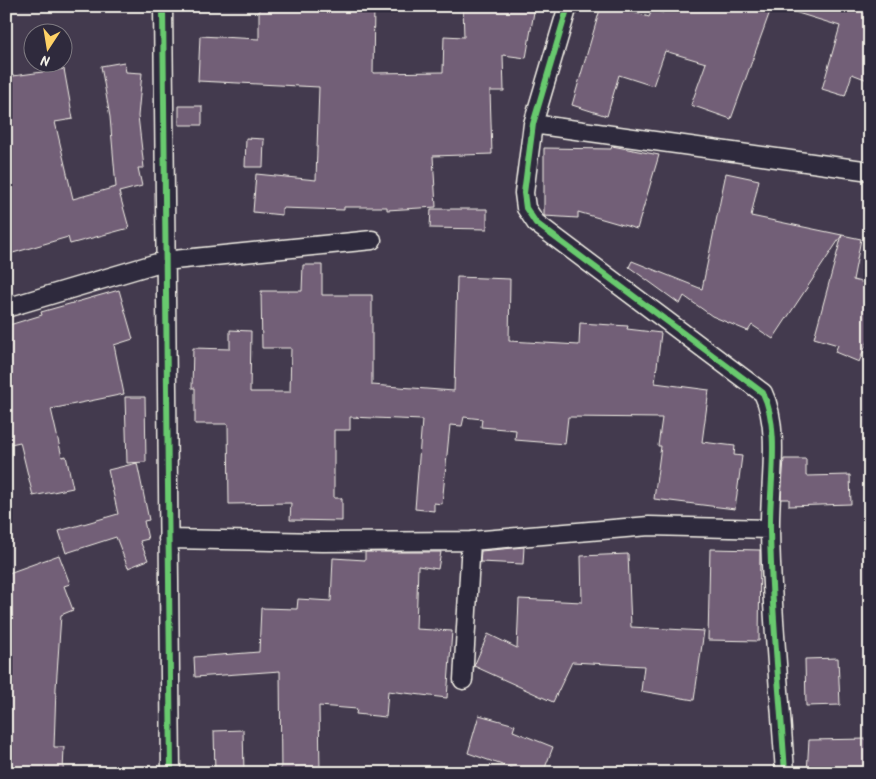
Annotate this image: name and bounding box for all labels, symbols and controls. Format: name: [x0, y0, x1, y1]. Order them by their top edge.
north arrow: [22, 22, 72, 72]
text: N: [39, 48, 52, 71]

